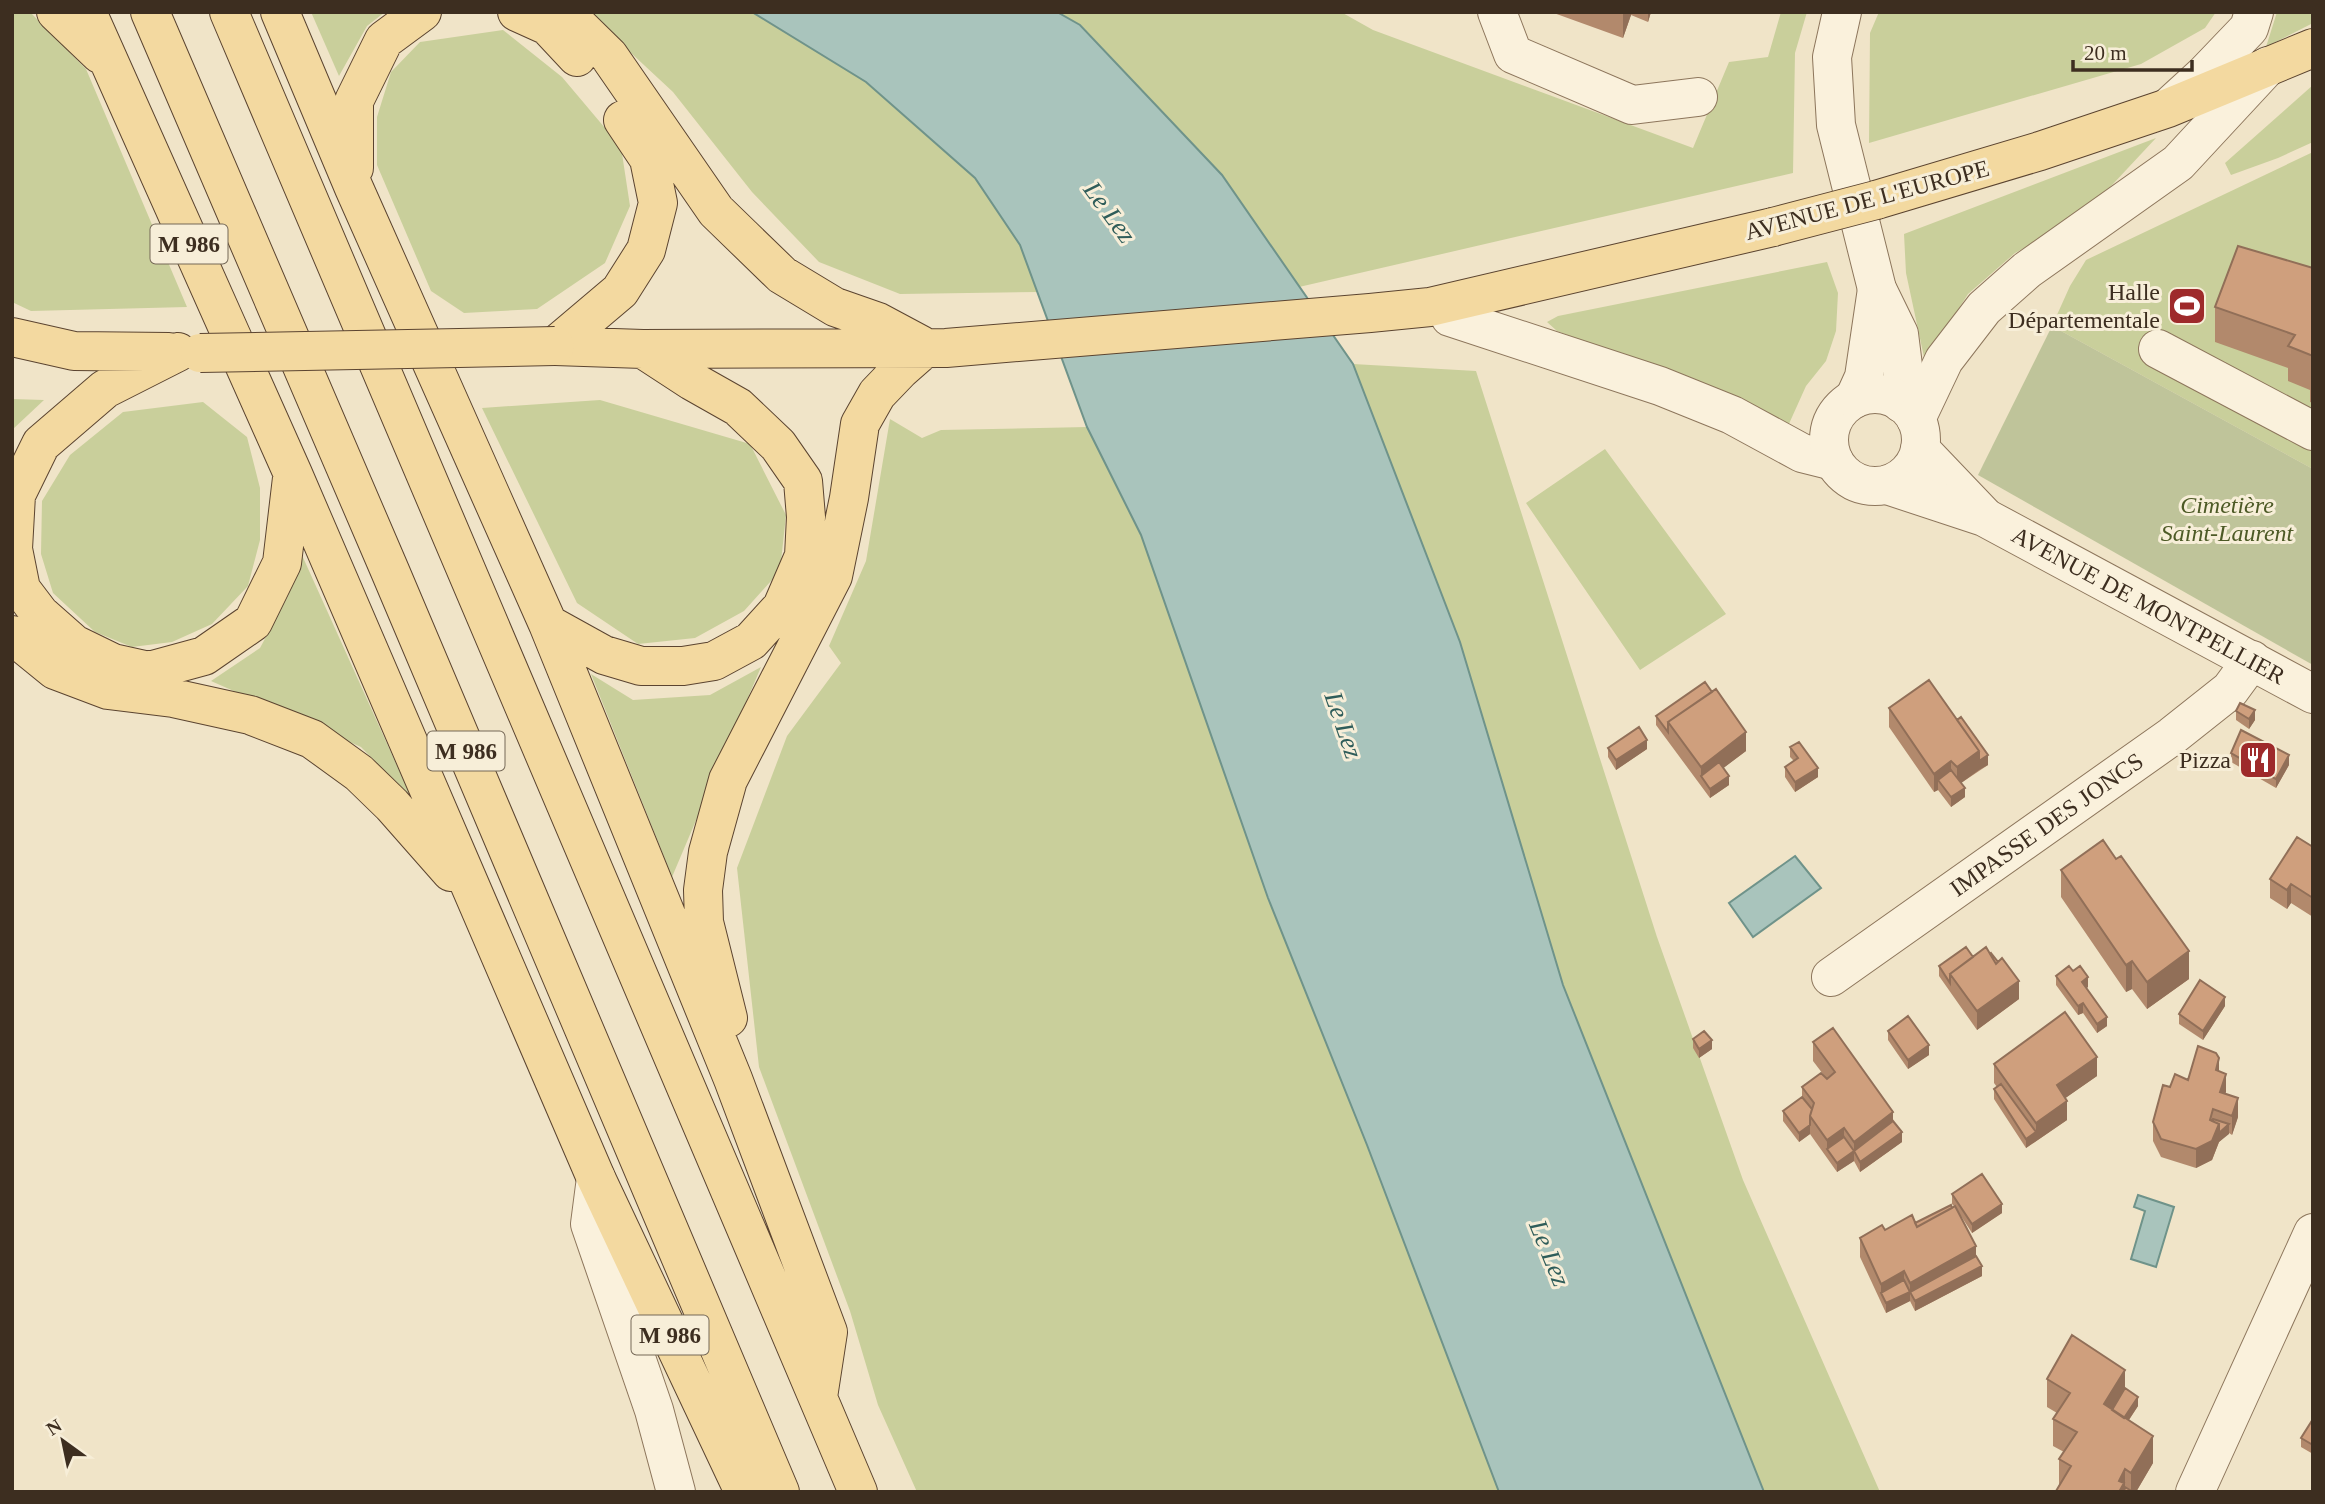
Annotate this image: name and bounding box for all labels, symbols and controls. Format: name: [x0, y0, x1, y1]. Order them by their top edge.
scale bar: [2073, 28, 2192, 72]
text: 20 m: [2084, 41, 2127, 65]
street label: AVENUE DE L'EUROPE: [1742, 155, 1992, 245]
water label: Le Lez: [1077, 175, 1141, 249]
road number: M 986: [150, 224, 228, 264]
place label: Halle Départementale: [2008, 279, 2160, 333]
sports icon: Halle Départementale: [2166, 285, 2208, 327]
park label: Cimetière Saint-Laurent: [2161, 492, 2295, 546]
street label: AVENUE DE MONTPELLIER: [2007, 521, 2290, 690]
water label: Le Lez: [1318, 687, 1368, 762]
road number: M 986: [428, 732, 504, 771]
restaurant icon: Pizza: [2237, 739, 2279, 781]
place label: Pizza: [2179, 747, 2231, 773]
street label: IMPASSE DES JONCS: [1945, 748, 2148, 902]
water label: Le Lez: [1523, 1215, 1576, 1290]
road number: M 986: [632, 1316, 708, 1354]
north arrow: [28, 1406, 98, 1476]
text: N: [43, 1414, 66, 1440]

